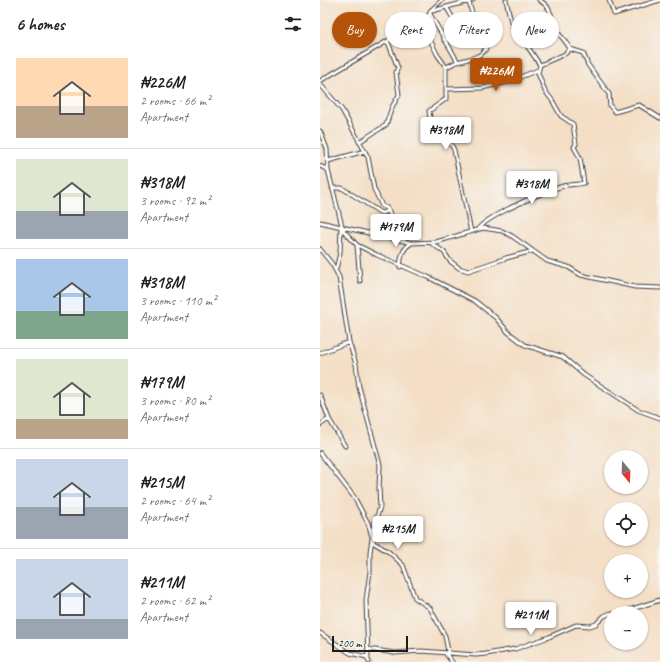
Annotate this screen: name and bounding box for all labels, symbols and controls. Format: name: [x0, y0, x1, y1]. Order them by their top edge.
chip: Buy: [332, 12, 377, 48]
chip: Rent: [385, 12, 436, 48]
chip: Filters: [444, 12, 503, 48]
chip: New: [511, 12, 559, 48]
icon: filters: [282, 13, 304, 35]
text: 6 homes: [16, 14, 64, 35]
pin: ₦226M: [468, 58, 524, 92]
text: ₦226M: [479, 63, 513, 79]
text: ₦226M: [140, 72, 184, 93]
icon: home: [48, 74, 96, 122]
text: 2 rooms · 66 m²: [140, 93, 210, 109]
text: Apartment: [140, 109, 188, 125]
pin: ₦318M: [418, 117, 474, 151]
text: ₦318M: [429, 122, 463, 138]
pin: ₦318M: [504, 171, 560, 205]
text: ₦318M: [140, 172, 184, 193]
icon: home: [48, 175, 96, 223]
text: ₦318M: [515, 176, 549, 192]
text: 3 rooms · 92 m²: [140, 193, 210, 209]
text: Apartment: [140, 209, 188, 225]
pin: ₦179M: [368, 214, 424, 248]
text: ₦179M: [379, 219, 413, 235]
text: ₦318M: [140, 272, 184, 293]
icon: home: [48, 275, 96, 323]
text: 3 rooms · 110 m²: [140, 293, 216, 309]
text: Apartment: [140, 309, 188, 325]
text: ₦179M: [140, 372, 183, 393]
icon: home: [48, 375, 96, 423]
text: 3 rooms · 80 m²: [140, 393, 210, 409]
text: Apartment: [140, 409, 188, 425]
north arrow: [604, 450, 648, 494]
map controls: [604, 450, 648, 650]
text: ₦215M: [140, 472, 183, 493]
icon: home: [48, 475, 96, 523]
text: 2 rooms · 64 m²: [140, 493, 210, 509]
button: locate: [604, 502, 648, 546]
text: Apartment: [140, 509, 188, 525]
pin: ₦215M: [370, 516, 426, 550]
text: ₦215M: [381, 521, 415, 537]
button: +: [604, 554, 648, 598]
text: ₦211M: [140, 572, 184, 593]
icon: home: [48, 575, 96, 623]
text: 2 rooms · 62 m²: [140, 593, 210, 609]
pin: ₦211M: [503, 602, 559, 636]
button: −: [604, 606, 648, 650]
text: ₦211M: [514, 607, 548, 623]
text: Apartment: [140, 609, 188, 625]
scale bar: [332, 634, 408, 653]
text: 200 m: [338, 636, 362, 650]

